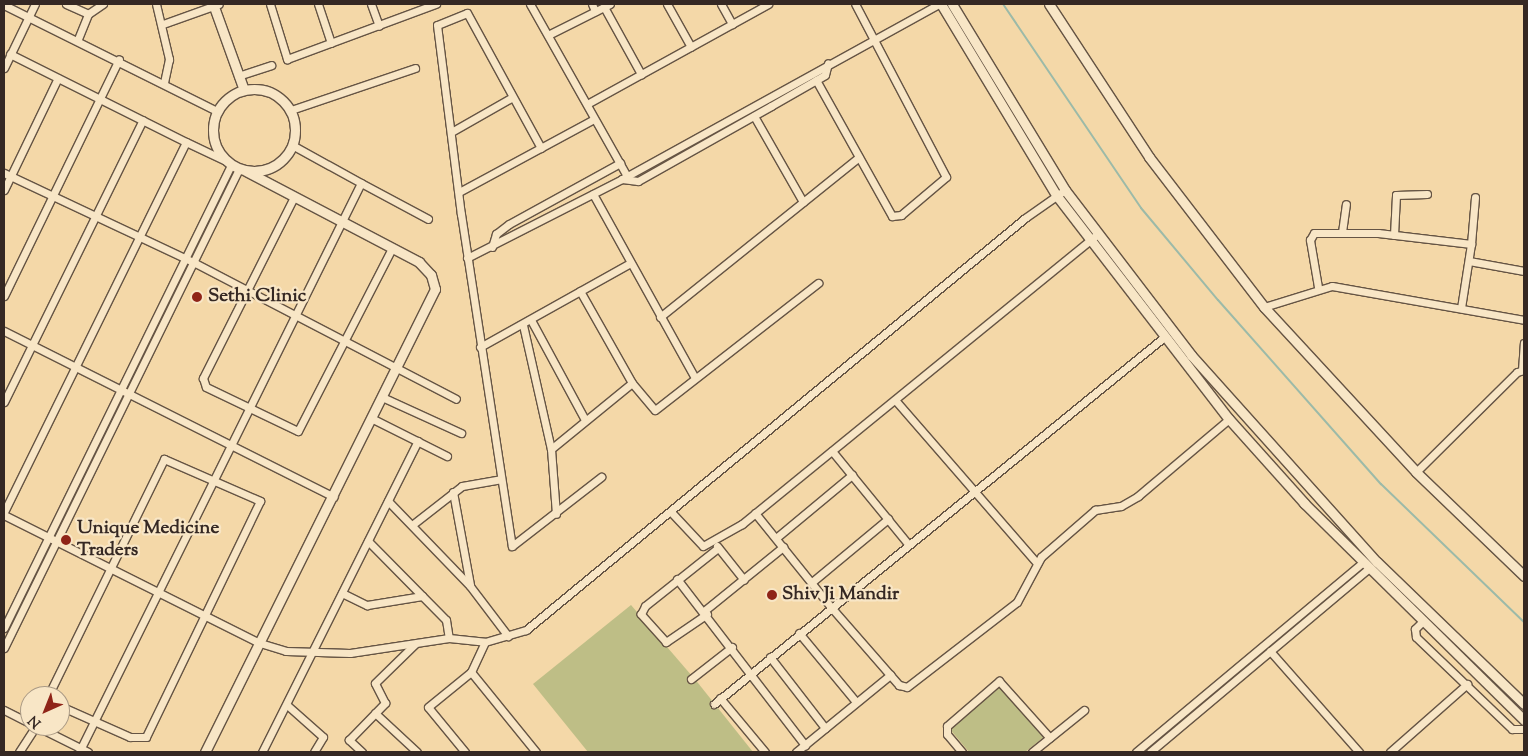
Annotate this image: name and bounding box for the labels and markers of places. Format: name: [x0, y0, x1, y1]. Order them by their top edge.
place label: Sethi Clinic: [208, 286, 306, 308]
marker: Sethi Clinic: [190, 290, 204, 304]
place label: Unique Medicine Traders: [77, 518, 219, 562]
marker: Unique Medicine Traders: [59, 533, 73, 547]
place label: Shiv Ji Mandir: [782, 584, 899, 606]
marker: Shiv Ji Mandir: [766, 589, 778, 601]

